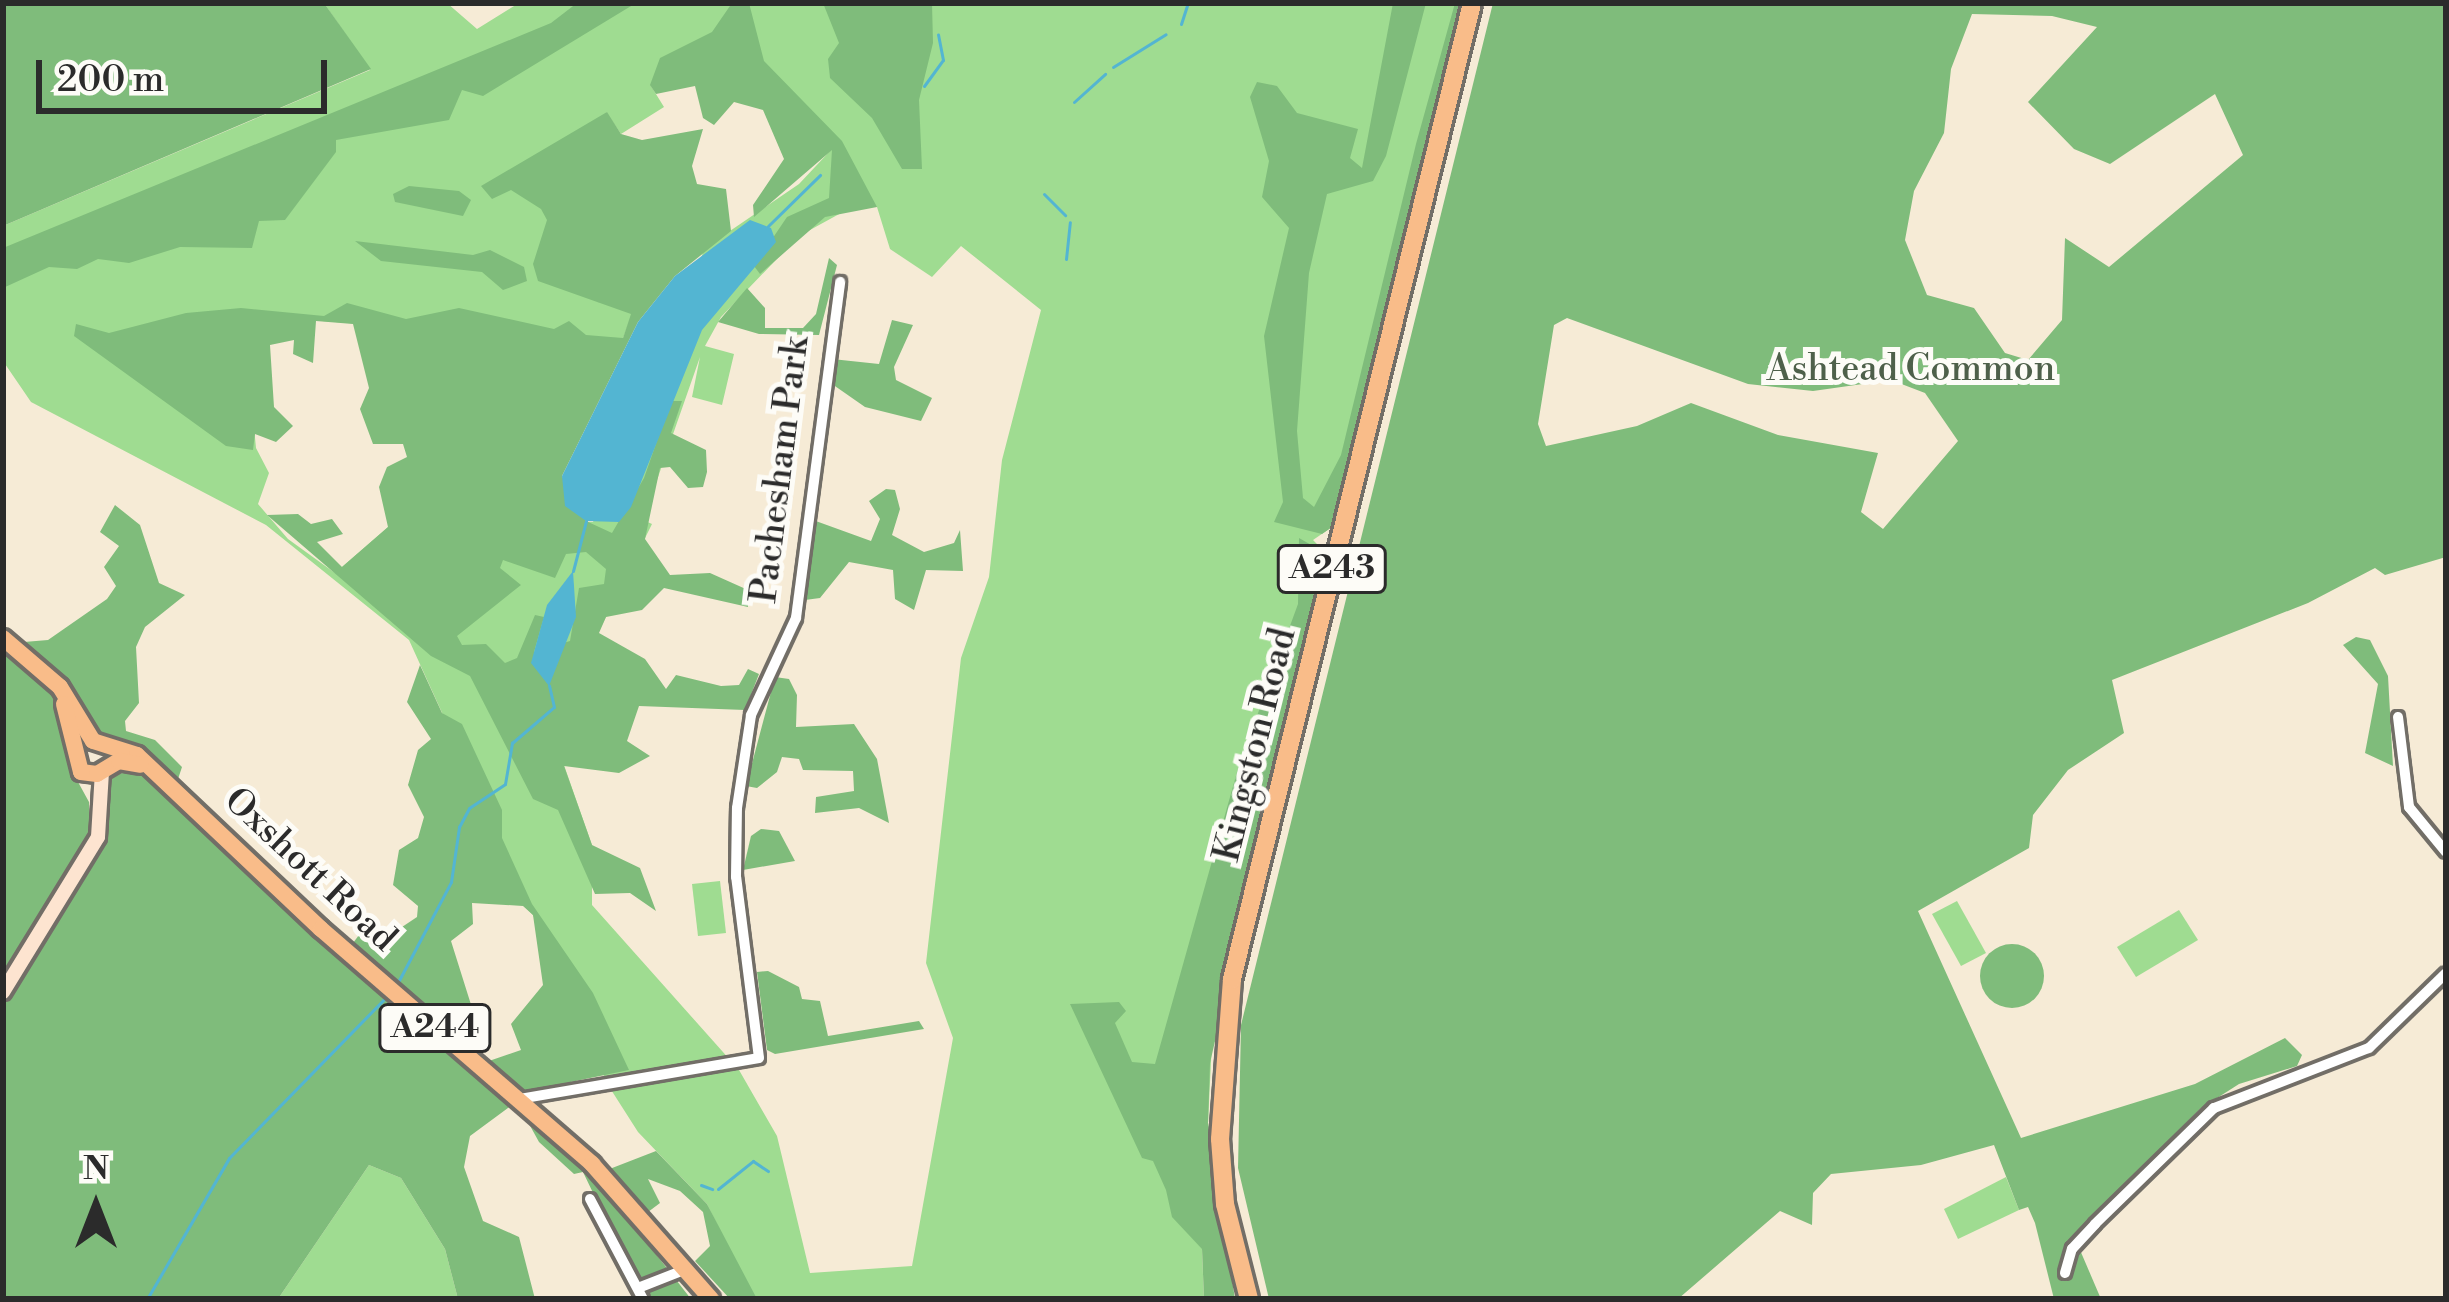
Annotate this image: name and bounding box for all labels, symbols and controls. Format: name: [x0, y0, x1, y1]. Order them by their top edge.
scale bar: [42, 36, 333, 110]
text: 200 m: [57, 58, 164, 103]
street label: Pachesham Park: [743, 334, 819, 606]
park label: Ashtead Common: [1767, 348, 2055, 392]
road number: A243: [1275, 542, 1389, 596]
street label: Kingston Road: [1206, 624, 1306, 866]
street label: Oxshott Road: [215, 779, 405, 961]
road number: A244: [378, 1001, 492, 1055]
north arrow: [36, 1146, 156, 1266]
text: N: [83, 1149, 109, 1190]

